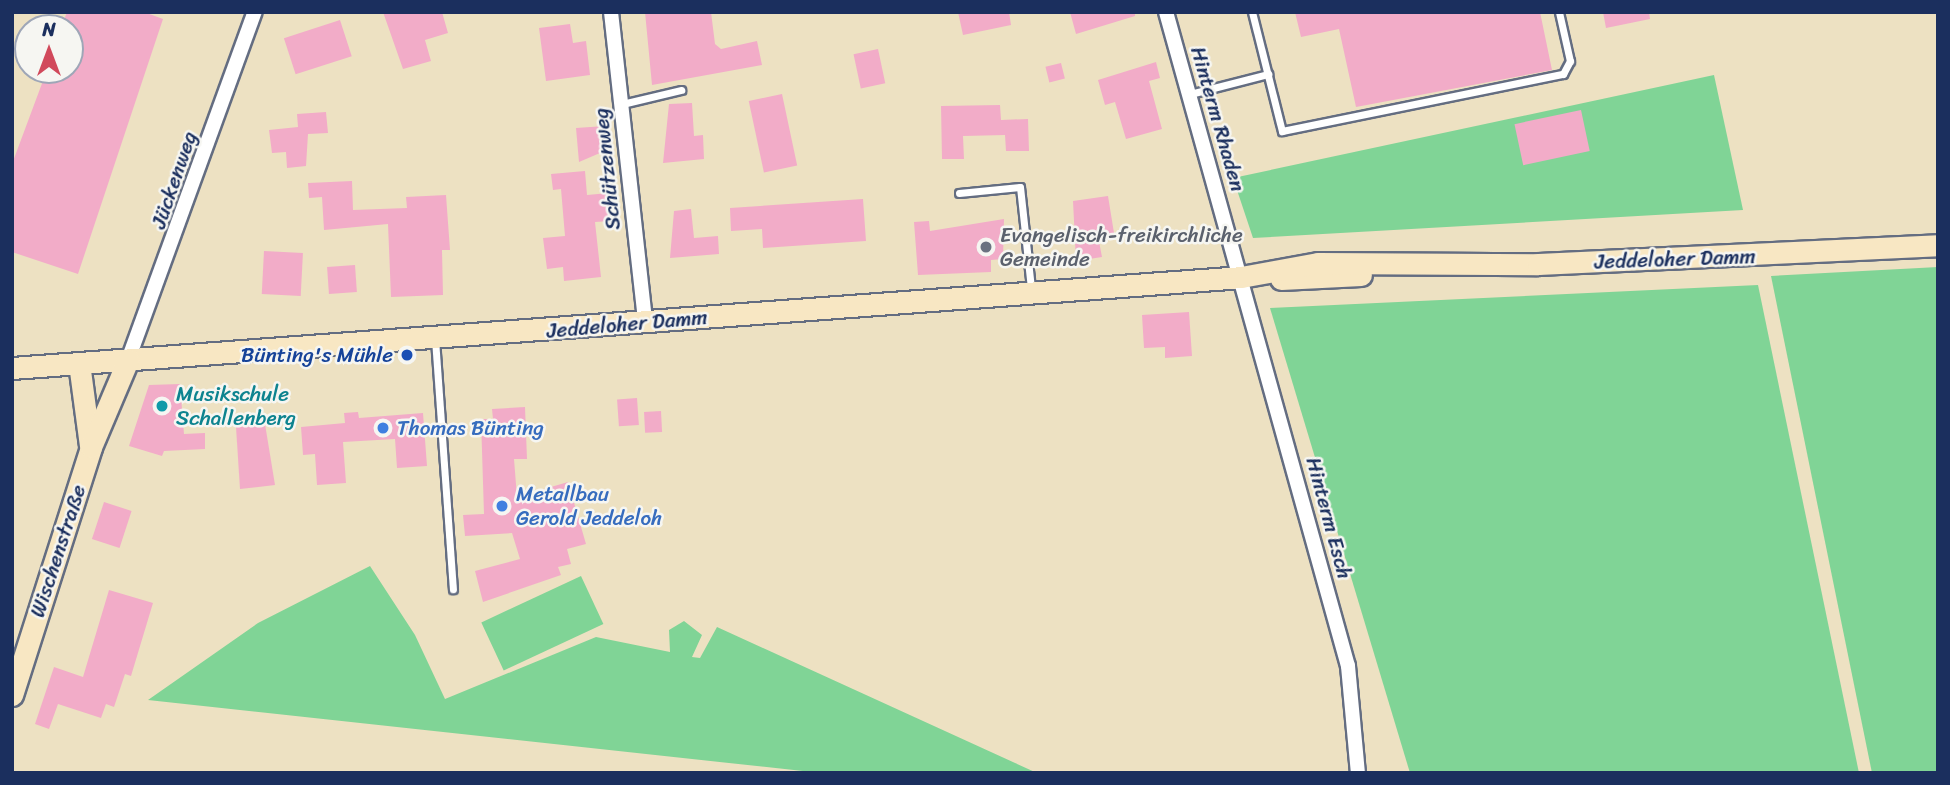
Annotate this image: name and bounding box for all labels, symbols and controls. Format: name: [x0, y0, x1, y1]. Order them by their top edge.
text: N: [42, 13, 56, 46]
north arrow: [14, 14, 84, 84]
street label: Hinterm Rhaden: [1185, 44, 1251, 194]
street label: Schützenweg: [588, 107, 626, 231]
street label: Jückenweg: [146, 128, 202, 232]
place label: Evangelisch-freikirchliche Gemeinde: [1000, 222, 1243, 272]
marker: Evangelisch-freikirchliche Gemeinde: [978, 239, 994, 255]
street label: Jeddeloher Damm: [1594, 244, 1756, 274]
street label: Jeddeloher Damm: [546, 304, 708, 344]
place label: Bünting's Mühle: [241, 342, 393, 368]
marker: Bünting's Mühle: [399, 347, 415, 363]
place label: Musikschule Schallenberg: [176, 381, 296, 431]
marker: Musikschule Schallenberg: [154, 398, 170, 414]
place label: Thomas Bünting: [397, 415, 544, 441]
marker: Thomas Bünting: [375, 420, 391, 436]
street label: Hinterm Esch: [1301, 454, 1357, 582]
place label: Metallbau Gerold Jeddeloh: [516, 481, 663, 531]
street label: Wischenstraße: [25, 482, 91, 620]
marker: Metallbau Gerold Jeddeloh: [494, 498, 510, 514]

